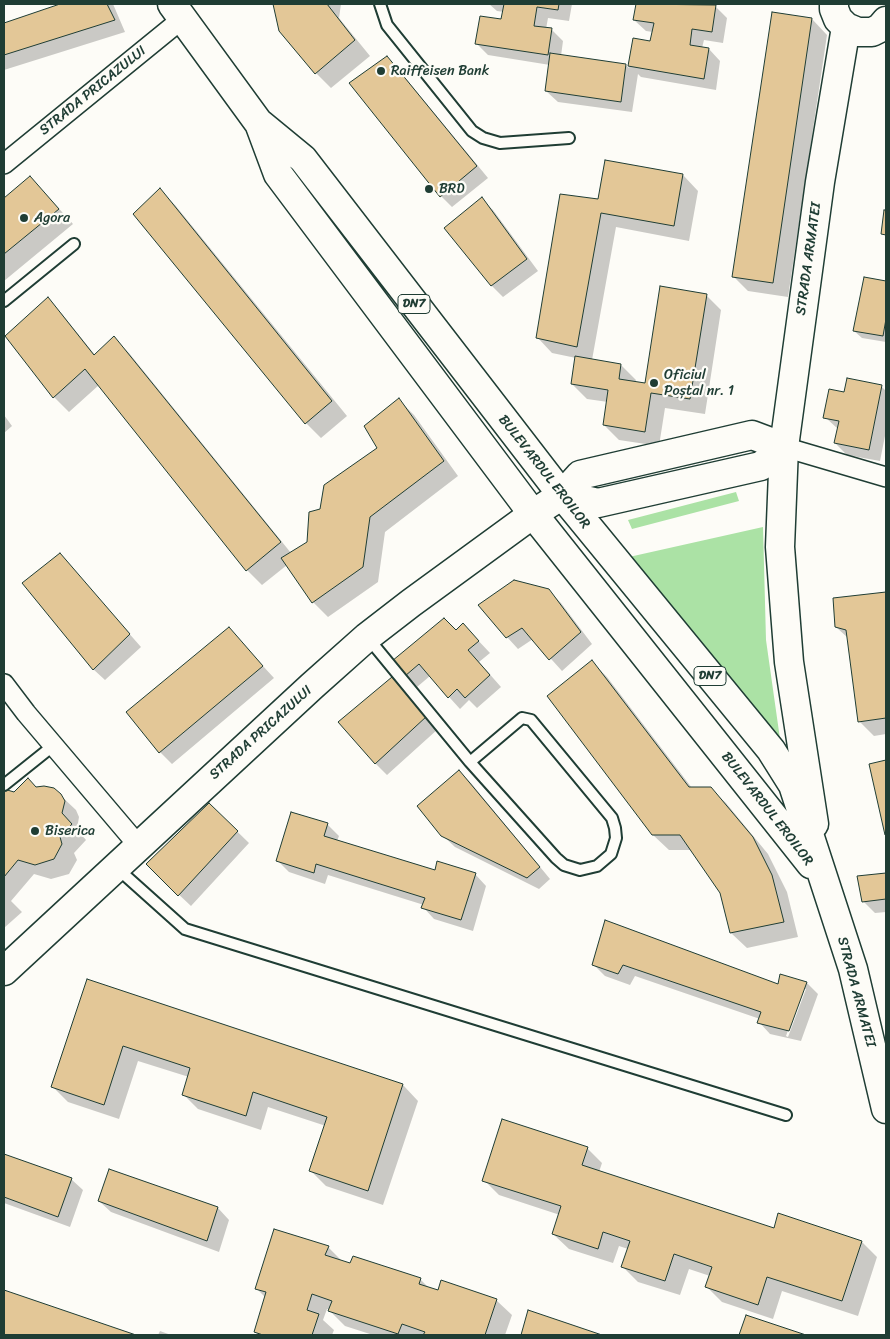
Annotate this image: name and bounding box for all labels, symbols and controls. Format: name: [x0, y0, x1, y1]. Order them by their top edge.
street label: STRADA PRICAZULUI: [36, 43, 150, 139]
place label: Raiffeisen Bank: [391, 63, 489, 79]
marker: Raiffeisen Bank: [375, 65, 387, 77]
place label: BRD: [439, 181, 465, 197]
marker: BRD: [423, 183, 435, 195]
street label: STRADA ARMATEI: [793, 201, 825, 317]
place label: Agora: [34, 210, 70, 226]
marker: Agora: [18, 212, 30, 224]
road number: DN7: [398, 294, 430, 314]
place label: Oficiul Poștal nr. 1: [664, 367, 734, 400]
marker: Oficiul Poștal nr. 1: [648, 377, 660, 389]
street label: BULEVARDUL EROILOR: [494, 412, 594, 532]
road number: DN7: [694, 666, 726, 686]
street label: STRADA PRICAZULUI: [206, 683, 316, 783]
street label: BULEVARDUL EROILOR: [717, 749, 817, 869]
place label: Biserica: [45, 823, 95, 839]
marker: Biserica: [29, 825, 41, 837]
street label: STRADA ARMATEI: [833, 935, 879, 1049]

